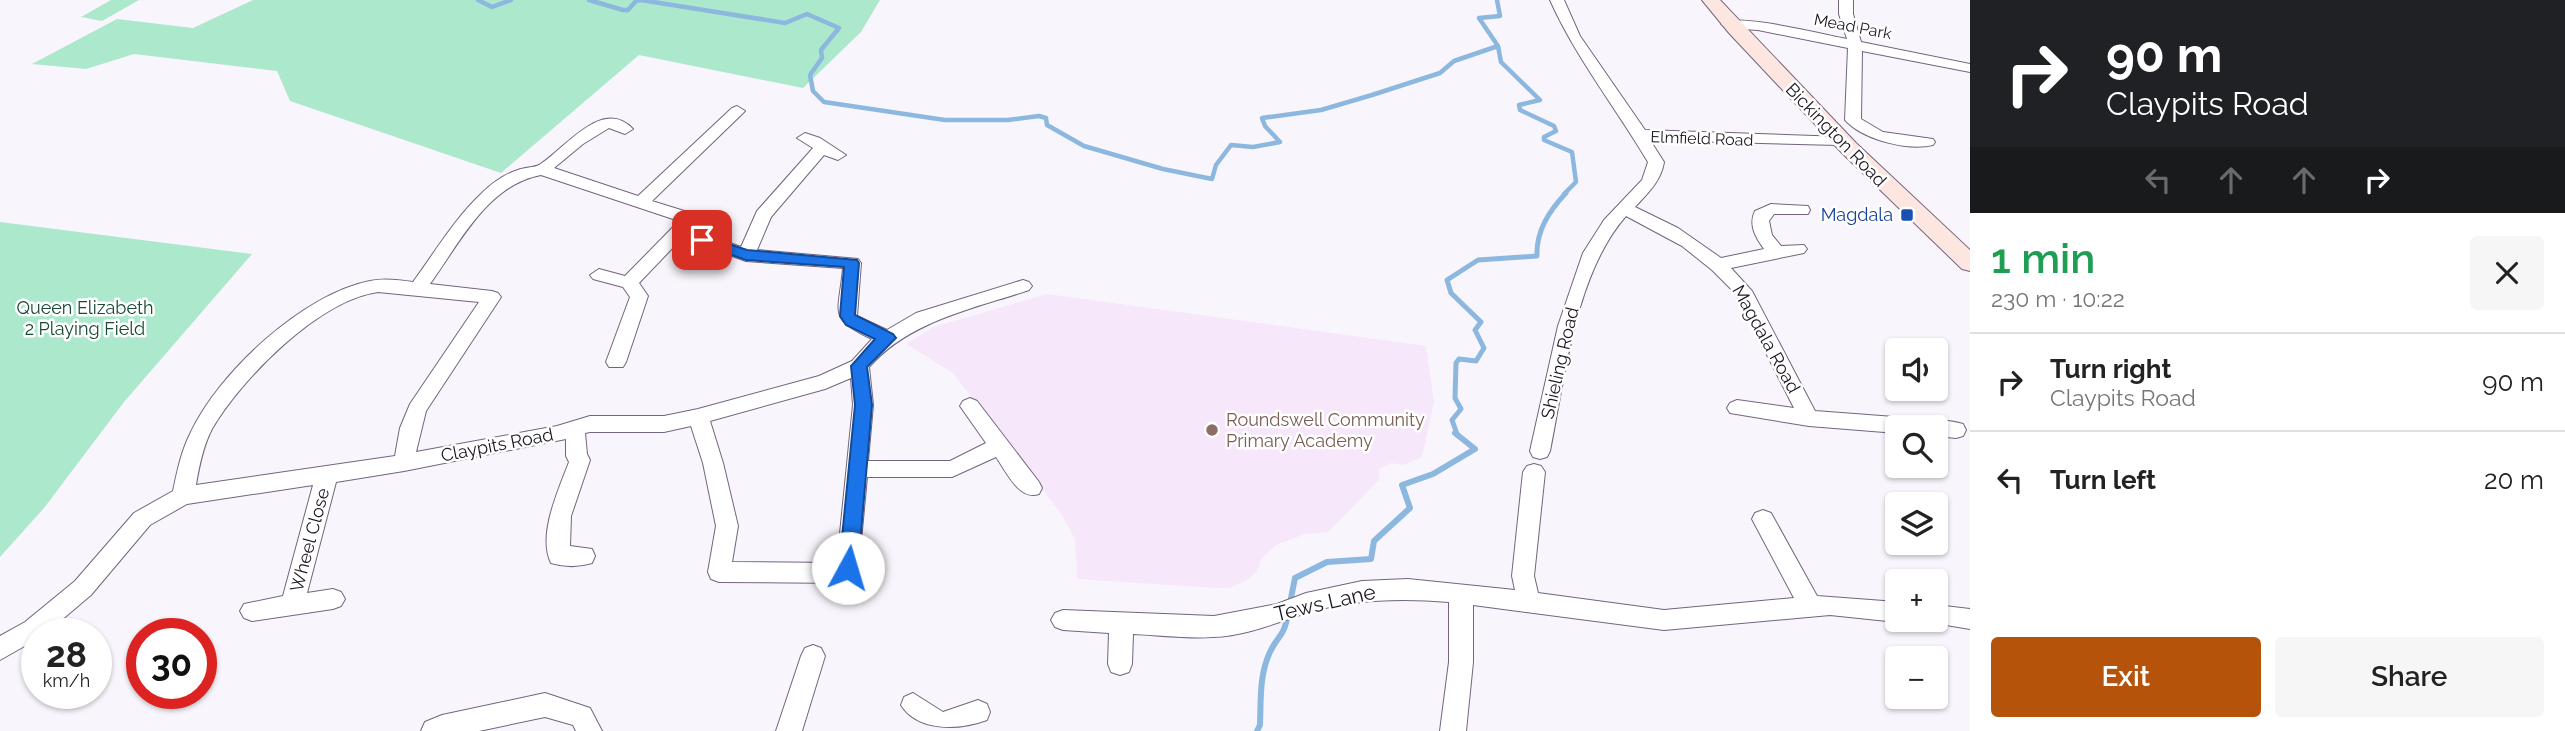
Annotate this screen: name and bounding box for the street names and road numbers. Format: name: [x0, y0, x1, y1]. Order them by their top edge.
street label: Mead Park: [1812, 10, 1894, 43]
street label: Bickington Road: [1782, 79, 1891, 191]
street label: Elmfield Road: [1650, 127, 1754, 150]
street label: Magdala Road: [1728, 281, 1805, 396]
street label: Shieling Road: [1536, 305, 1583, 421]
street label: Claypits Road: [439, 423, 555, 466]
street label: Wheel Close: [286, 485, 334, 594]
street label: Tews Lane: [1272, 579, 1378, 626]

